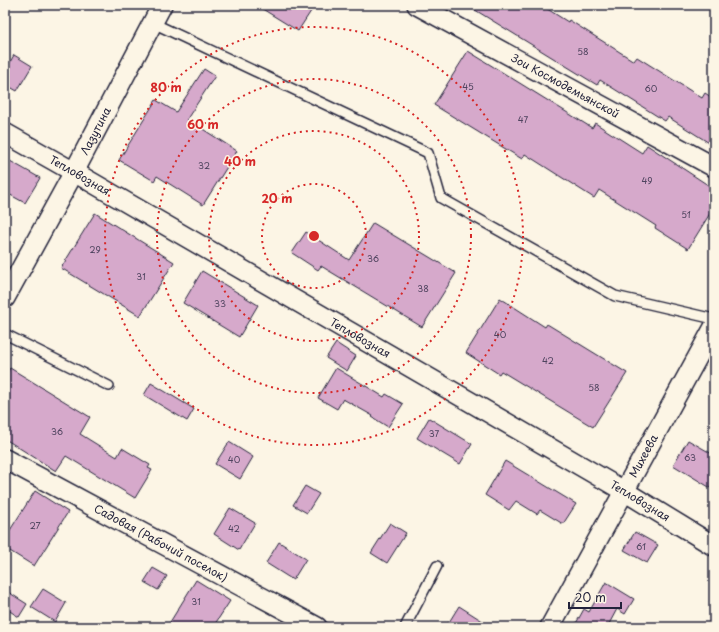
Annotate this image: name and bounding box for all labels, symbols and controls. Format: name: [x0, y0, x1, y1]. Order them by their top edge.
house number: 58: [577, 44, 589, 58]
street label: Зои Космодемьянской: [508, 49, 623, 122]
text: 80 m: [150, 78, 182, 96]
house number: 45: [462, 79, 474, 93]
house number: 60: [645, 81, 658, 95]
street label: Лазутина: [76, 104, 115, 158]
house number: 47: [518, 112, 528, 126]
text: 60 m: [187, 115, 219, 133]
street label: Тепловозная: [47, 151, 114, 199]
text: 40 m: [224, 152, 256, 170]
house number: 32: [198, 158, 210, 172]
house number: 49: [641, 173, 653, 187]
text: 20 m: [261, 189, 293, 207]
house number: 51: [681, 207, 691, 221]
centre of rings: [307, 229, 321, 243]
house number: 29: [89, 242, 101, 256]
house number: 36: [367, 251, 379, 265]
house number: 31: [136, 269, 146, 283]
house number: 38: [417, 281, 429, 295]
house number: 33: [214, 296, 226, 310]
street label: Тепловозная: [327, 313, 394, 362]
house number: 40: [494, 327, 507, 341]
house number: 42: [542, 353, 554, 367]
house number: 58: [588, 380, 600, 394]
house number: 36: [51, 424, 63, 438]
house number: 37: [429, 426, 439, 440]
street label: Михеева: [624, 431, 662, 480]
house number: 63: [684, 450, 696, 464]
house number: 40: [228, 452, 241, 466]
street label: Тепловозная: [607, 476, 674, 525]
street label: Садовая (Рабочий поселок): [91, 499, 231, 585]
house number: 27: [29, 518, 41, 532]
house number: 42: [228, 521, 240, 535]
house number: 61: [636, 539, 646, 553]
scale bar: [569, 584, 621, 610]
text: 20 m: [575, 588, 606, 606]
house number: 31: [191, 594, 201, 608]

